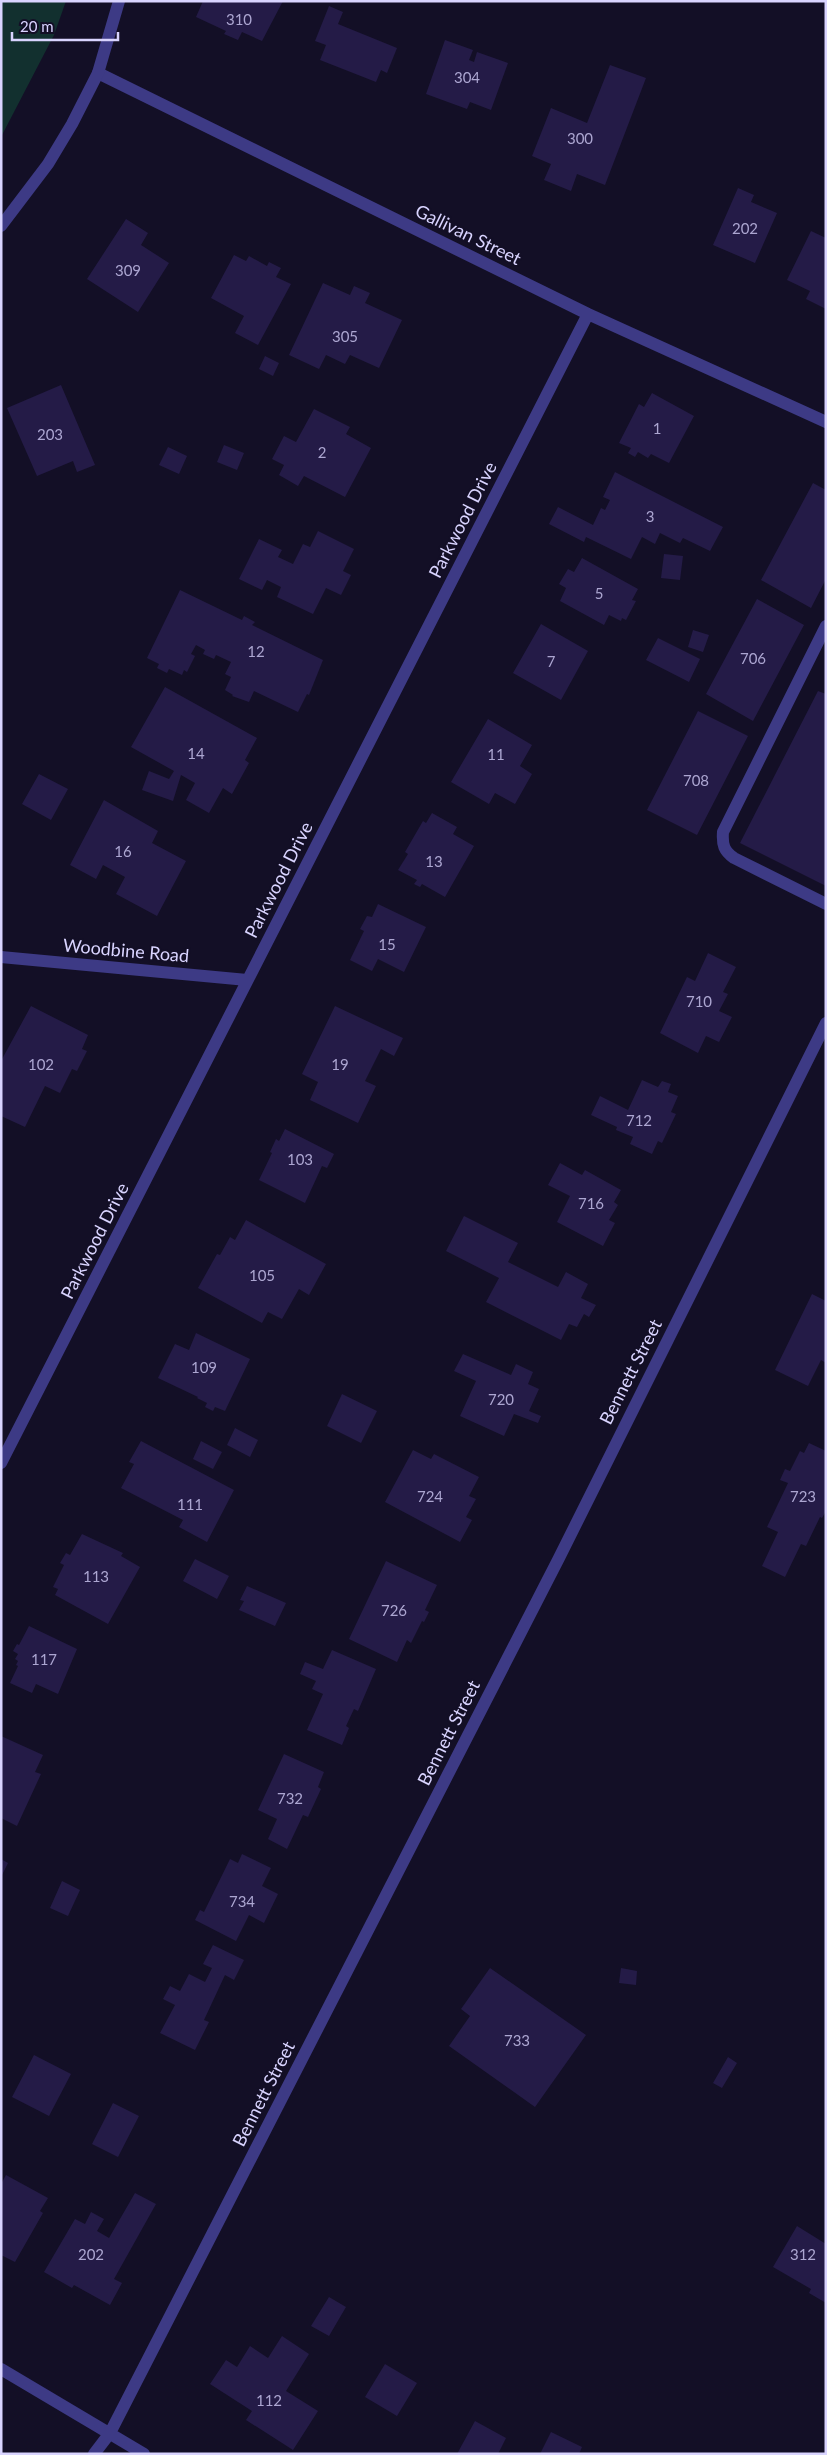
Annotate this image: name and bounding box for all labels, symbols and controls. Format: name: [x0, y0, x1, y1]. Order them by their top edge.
scale bar: [12, 10, 119, 42]
house number: 310: [226, 10, 252, 28]
text: 20 m: [20, 17, 54, 35]
house number: 304: [454, 68, 480, 86]
house number: 300: [567, 129, 593, 147]
street label: Gallivan Street: [412, 199, 525, 269]
house number: 202: [732, 219, 758, 237]
house number: 309: [115, 261, 141, 279]
house number: 305: [332, 327, 358, 345]
house number: 1: [653, 419, 661, 437]
house number: 203: [37, 425, 63, 443]
house number: 2: [318, 443, 326, 461]
street label: Parkwood Drive: [423, 458, 501, 581]
house number: 3: [646, 507, 654, 525]
house number: 5: [595, 584, 603, 602]
house number: 12: [247, 642, 265, 660]
house number: 706: [740, 649, 766, 667]
house number: 7: [547, 652, 556, 670]
house number: 14: [187, 744, 205, 762]
house number: 11: [487, 745, 505, 763]
house number: 708: [683, 771, 709, 789]
street label: Parkwood Drive: [239, 818, 317, 941]
house number: 16: [114, 842, 132, 860]
house number: 13: [425, 852, 443, 870]
street label: Woodbine Road: [62, 934, 190, 966]
house number: 15: [378, 935, 396, 953]
house number: 710: [686, 992, 712, 1010]
house number: 102: [28, 1055, 54, 1073]
house number: 19: [331, 1055, 349, 1073]
house number: 712: [626, 1111, 652, 1129]
house number: 103: [287, 1150, 313, 1168]
street label: Parkwood Drive: [55, 1179, 133, 1302]
house number: 716: [578, 1194, 604, 1212]
house number: 105: [249, 1266, 275, 1284]
street label: Bennett Street: [594, 1315, 666, 1428]
house number: 109: [191, 1358, 217, 1376]
house number: 720: [488, 1390, 514, 1408]
house number: 724: [417, 1487, 443, 1505]
house number: 723: [790, 1487, 816, 1505]
house number: 111: [177, 1495, 203, 1513]
house number: 113: [83, 1567, 109, 1585]
house number: 726: [381, 1601, 407, 1619]
house number: 117: [31, 1650, 57, 1668]
street label: Bennett Street: [412, 1676, 484, 1789]
house number: 732: [277, 1789, 303, 1807]
house number: 734: [229, 1892, 255, 1910]
house number: 733: [504, 2031, 530, 2049]
street label: Bennett Street: [227, 2037, 299, 2150]
house number: 202: [78, 2245, 104, 2263]
house number: 312: [790, 2245, 816, 2263]
house number: 112: [256, 2391, 282, 2409]

